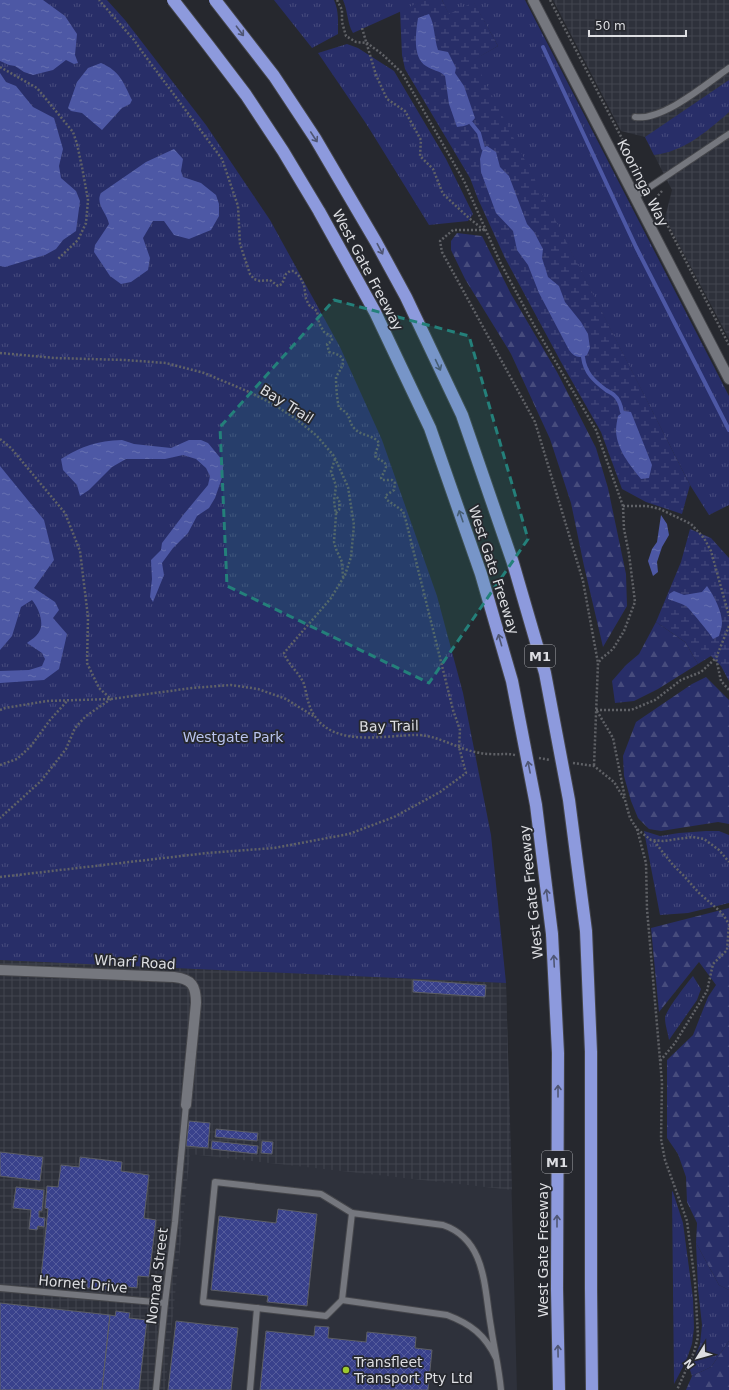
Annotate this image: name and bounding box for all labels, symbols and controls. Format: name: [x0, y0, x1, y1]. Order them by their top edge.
scale bar: [589, 12, 686, 38]
text: 50 m: [595, 19, 626, 33]
one-way arrow: [235, 25, 244, 36]
one-way arrow: [310, 131, 318, 142]
street label: Kooringa Way: [614, 137, 672, 229]
street label: West Gate Freeway: [329, 207, 407, 333]
one-way arrow: [377, 243, 384, 255]
one-way arrow: [435, 359, 442, 371]
street label: Bay Trail: [258, 381, 316, 427]
street label: West Gate Freeway: [466, 503, 522, 637]
one-way arrow: [457, 510, 465, 522]
one-way arrow: [496, 634, 503, 647]
road number: M1: [525, 645, 555, 667]
street label: Bay Trail: [359, 717, 419, 735]
park label: Westgate Park: [183, 729, 284, 745]
one-way arrow: [524, 761, 532, 774]
street label: West Gate Freeway: [516, 824, 546, 960]
one-way arrow: [544, 889, 551, 902]
street label: Wharf Road: [94, 952, 176, 972]
one-way arrow: [550, 955, 557, 968]
one-way arrow: [554, 1085, 562, 1098]
road number: M1: [542, 1151, 572, 1173]
street label: West Gate Freeway: [535, 1183, 551, 1317]
one-way arrow: [553, 1215, 561, 1228]
street label: Nomad Street: [143, 1226, 171, 1325]
street label: Hornet Drive: [38, 1272, 128, 1296]
north arrow: [677, 1338, 717, 1378]
one-way arrow: [554, 1345, 562, 1358]
place label: Transfleet Transport Pty Ltd: [353, 1354, 473, 1386]
text: N: [681, 1356, 697, 1371]
marker: Transfleet Transport Pty Ltd: [341, 1365, 351, 1375]

